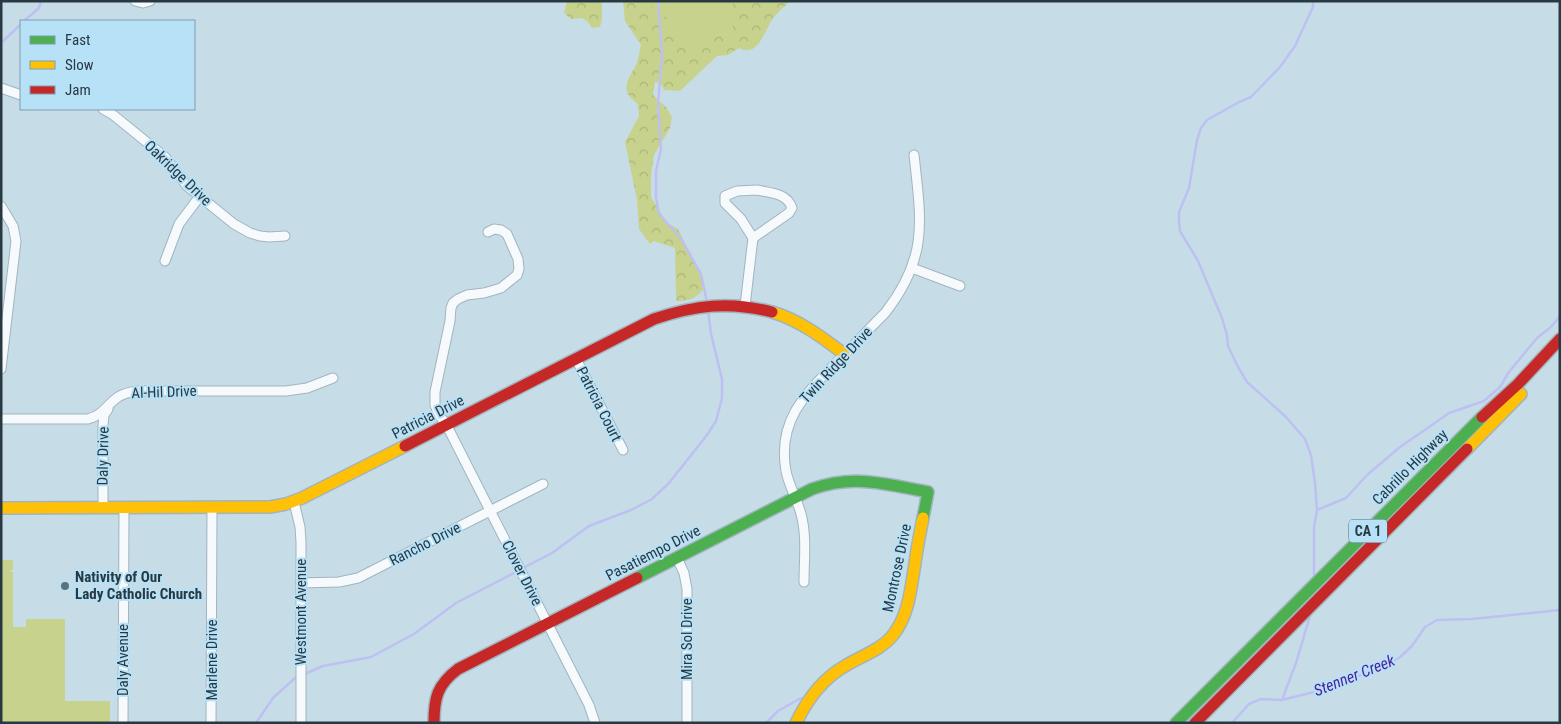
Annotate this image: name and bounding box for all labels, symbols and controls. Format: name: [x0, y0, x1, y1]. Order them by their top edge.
legend: [20, 20, 195, 110]
text: Fast: [65, 31, 90, 49]
text: Slow: [65, 56, 94, 74]
text: Jam: [65, 81, 91, 99]
street label: Oakridge Drive: [141, 137, 215, 209]
street label: Twin Ridge Drive: [796, 323, 876, 407]
street label: Patricia Court: [572, 364, 626, 444]
street label: Al-Hil Drive: [131, 382, 197, 402]
street label: Patricia Drive: [389, 391, 467, 443]
street label: Cabrillo Highway: [1368, 425, 1452, 509]
street label: Daly Drive: [93, 426, 113, 486]
street label: Rancho Drive: [386, 518, 464, 570]
road number: CA 1: [1349, 520, 1387, 542]
street label: Pasatiempo Drive: [603, 521, 703, 585]
street label: Montrose Drive: [879, 522, 915, 614]
street label: Clover Drive: [498, 537, 546, 609]
street label: Westmont Avenue: [292, 559, 310, 665]
place label: Nativity of Our Lady Catholic Church: [75, 568, 202, 603]
marker: Nativity of Our Lady Catholic Church: [59, 580, 71, 592]
street label: Mira Sol Drive: [678, 598, 696, 680]
street label: Marlene Drive: [203, 619, 221, 701]
street label: Daly Avenue: [114, 624, 132, 696]
water label: Stenner Creek: [1311, 650, 1398, 700]

